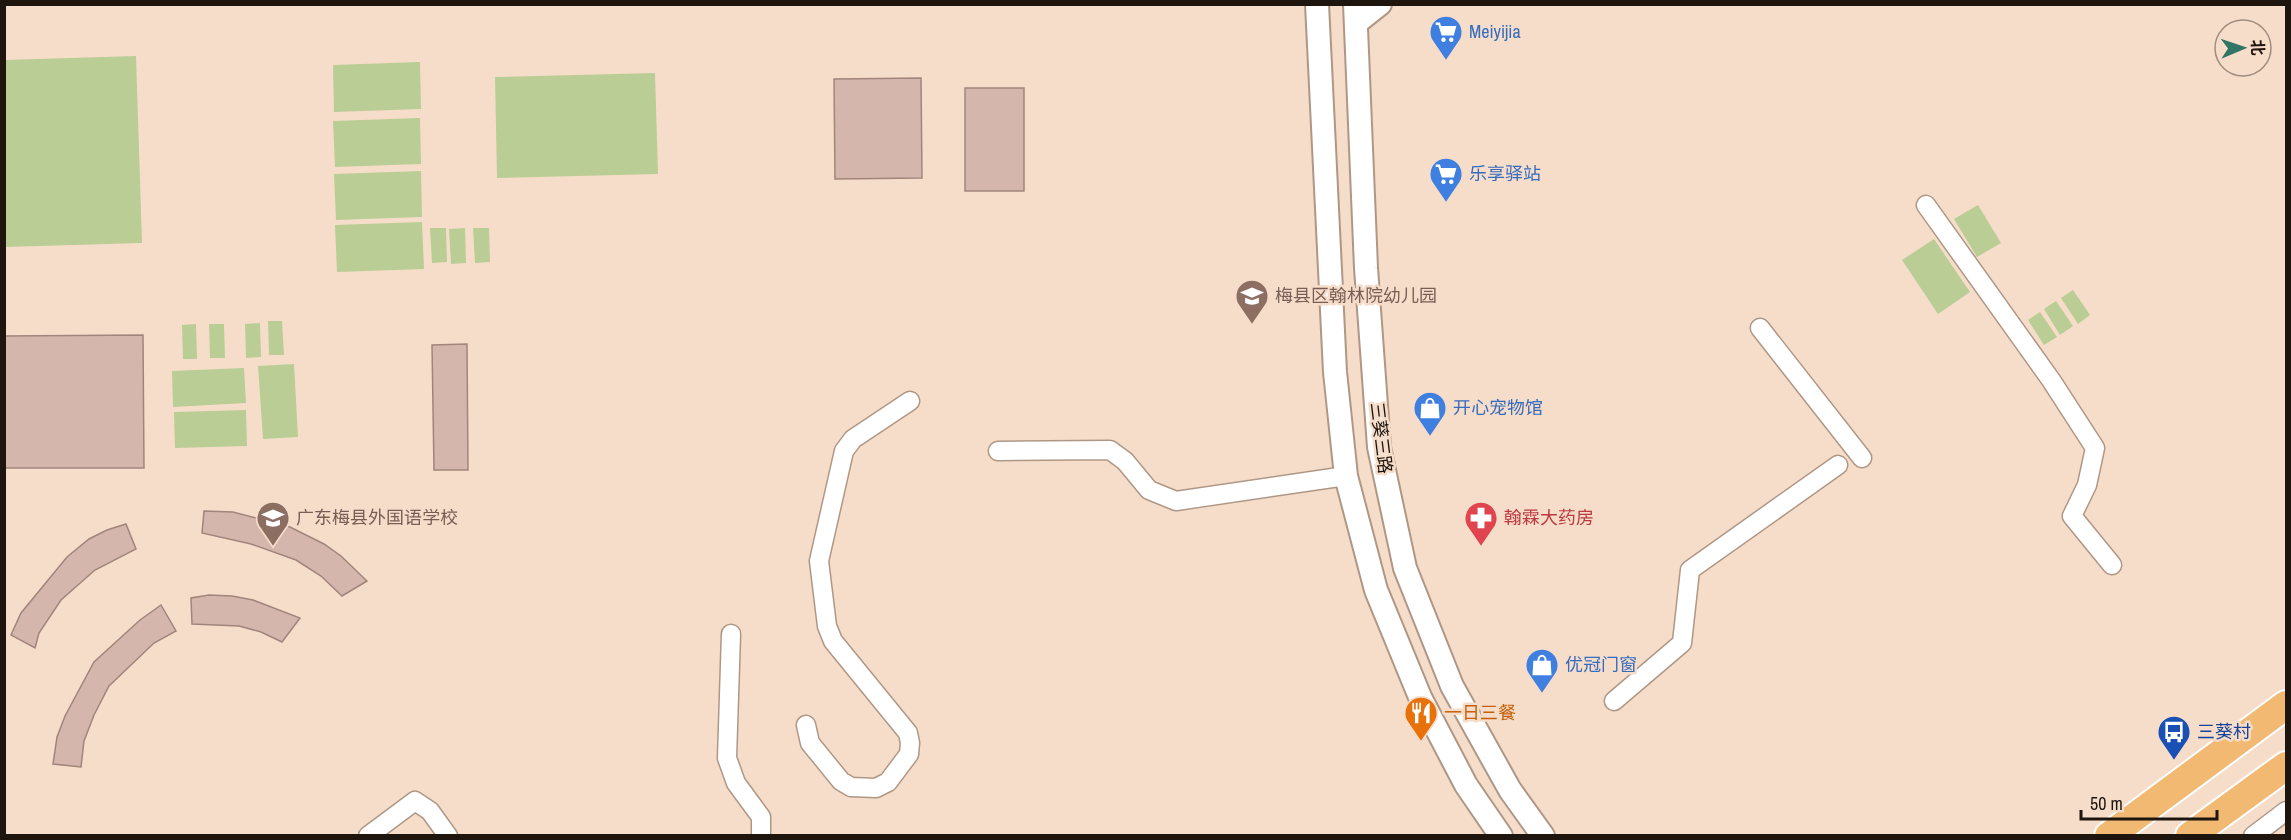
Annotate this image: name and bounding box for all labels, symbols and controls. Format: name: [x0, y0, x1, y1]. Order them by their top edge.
supermarket icon: Meiyijia: [1428, 14, 1464, 61]
north arrow: [2213, 18, 2273, 78]
place label: Meiyijia: [1469, 19, 1521, 44]
text: 北: [2247, 39, 2269, 56]
supermarket icon: 乐享驿站: [1428, 156, 1464, 203]
place label: 乐享驿站: [1469, 161, 1541, 186]
school or university icon: 梅县区翰林院幼儿园: [1234, 278, 1270, 325]
place label: 梅县区翰林院幼儿园: [1275, 283, 1437, 308]
shop icon: 开心宠物馆: [1412, 390, 1448, 437]
place label: 开心宠物馆: [1453, 395, 1543, 420]
street label: 三葵三路: [1365, 401, 1398, 475]
school or university icon: 广东梅县外国语学校: [255, 500, 291, 547]
pharmacy icon: 翰霖大药房: [1463, 500, 1499, 547]
place label: 广东梅县外国语学校: [296, 505, 458, 530]
place label: 翰霖大药房: [1504, 505, 1594, 530]
shop icon: 优冠门窗: [1524, 647, 1560, 694]
place label: 优冠门窗: [1565, 652, 1637, 677]
restaurant icon: 一日三餐: [1403, 695, 1439, 742]
place label: 一日三餐: [1444, 700, 1516, 725]
bus stop icon: 三葵村: [2156, 714, 2192, 761]
place label: 三葵村: [2197, 719, 2251, 744]
scale bar: [2081, 783, 2218, 821]
text: 50 m: [2090, 791, 2123, 816]

